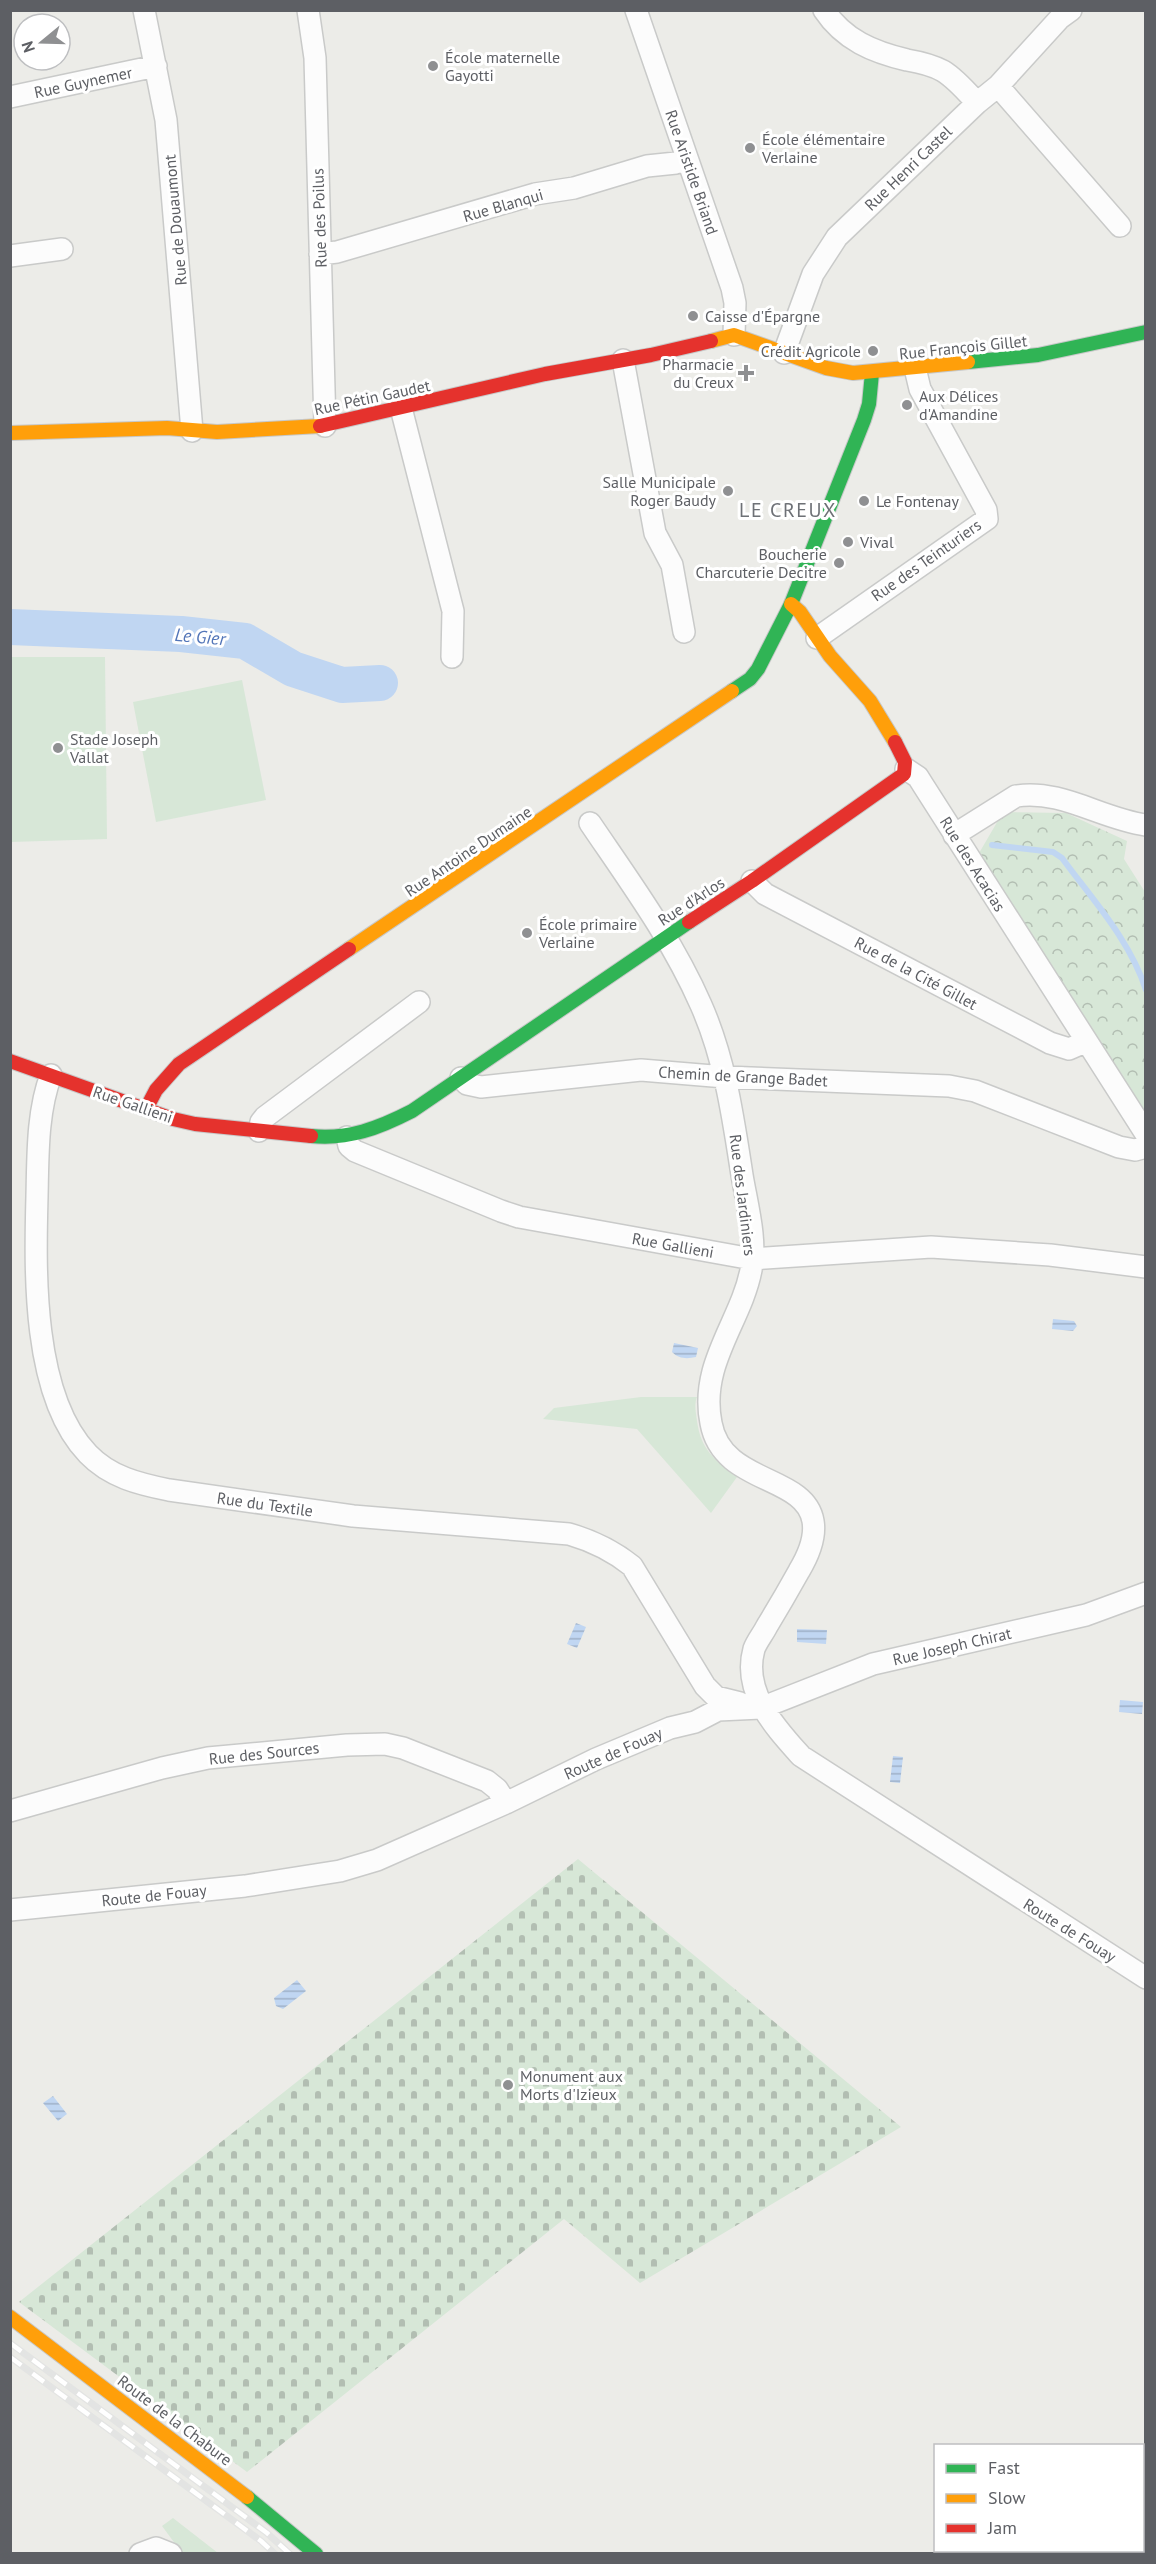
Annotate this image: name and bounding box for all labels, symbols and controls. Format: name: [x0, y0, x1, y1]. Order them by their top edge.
north arrow: [12, 12, 72, 72]
text: N: [17, 39, 39, 55]
place label: École maternelle Gayotti: [445, 47, 560, 85]
marker: École maternelle Gayotti: [426, 59, 440, 73]
street label: Rue Guynemer: [32, 62, 134, 102]
street label: Rue Aristide Briand: [661, 107, 723, 237]
street label: Rue Henri Castel: [860, 121, 956, 215]
place label: École élémentaire Verlaine: [761, 129, 885, 167]
marker: École élémentaire Verlaine: [743, 141, 757, 155]
street label: Rue de Douaumont: [159, 153, 191, 286]
street label: Rue des Poilus: [307, 168, 331, 268]
street label: Rue Blanqui: [461, 184, 545, 226]
place label: Caisse d'Épargne: [705, 306, 820, 326]
marker: Caisse d'Épargne: [686, 309, 700, 323]
street label: Rue François Gillet: [898, 330, 1029, 364]
place label: Crédit Agricole: [761, 341, 861, 361]
marker: Crédit Agricole: [866, 344, 880, 358]
place label: Pharmacie du Creux: [662, 354, 734, 392]
marker: Pharmacie du Creux: [739, 366, 753, 380]
street label: Rue Pétin Gaudet: [312, 375, 432, 419]
place label: Aux Délices d'Amandine: [919, 386, 999, 424]
marker: Aux Délices d'Amandine: [900, 398, 914, 412]
place label: Salle Municipale Roger Baudy: [603, 472, 717, 510]
marker: Salle Municipale Roger Baudy: [721, 484, 735, 498]
place label: Le Fontenay: [876, 491, 959, 511]
marker: Le Fontenay: [857, 494, 871, 508]
district label: LE CREUX: [739, 497, 837, 523]
street label: Rue des Teinturiers: [867, 514, 985, 605]
place label: Vival: [859, 532, 894, 552]
marker: Vival: [841, 535, 855, 549]
place label: Boucherie Charcuterie Decitre: [695, 544, 827, 582]
marker: Boucherie Charcuterie Decitre: [832, 556, 846, 570]
water label: Le Gier: [174, 623, 227, 650]
place label: Stade Joseph Vallat: [69, 729, 158, 767]
marker: Stade Joseph Vallat: [51, 741, 65, 755]
street label: Rue Antoine Dumaine: [401, 801, 535, 901]
street label: Rue des Acacias: [936, 813, 1010, 915]
street label: Rue d'Arlos: [654, 872, 728, 930]
place label: École primaire Verlaine: [538, 914, 637, 952]
marker: École primaire Verlaine: [520, 926, 534, 940]
street label: Rue de la Cité Gillet: [851, 932, 981, 1014]
street label: Chemin de Grange Badet: [658, 1062, 829, 1090]
street label: Rue Gallieni: [91, 1081, 175, 1127]
street label: Rue des Jardiniers: [726, 1133, 760, 1257]
street label: Rue Gallieni: [630, 1228, 716, 1262]
street label: Rue du Textile: [216, 1487, 314, 1521]
street label: Rue Joseph Chirat: [891, 1623, 1014, 1669]
street label: Route de Fouay: [561, 1722, 666, 1784]
street label: Rue des Sources: [208, 1737, 320, 1769]
street label: Route de Fouay: [101, 1879, 208, 1910]
street label: Route de Fouay: [1020, 1894, 1120, 1967]
place label: Monument aux Morts d'Izieux: [520, 2066, 623, 2104]
marker: Monument aux Morts d'Izieux: [501, 2078, 515, 2092]
street label: Route de la Chabure: [114, 2370, 236, 2470]
legend: [934, 2444, 1144, 2552]
text: Fast: [988, 2456, 1020, 2479]
text: Slow: [988, 2486, 1026, 2509]
text: Jam: [987, 2516, 1017, 2539]

